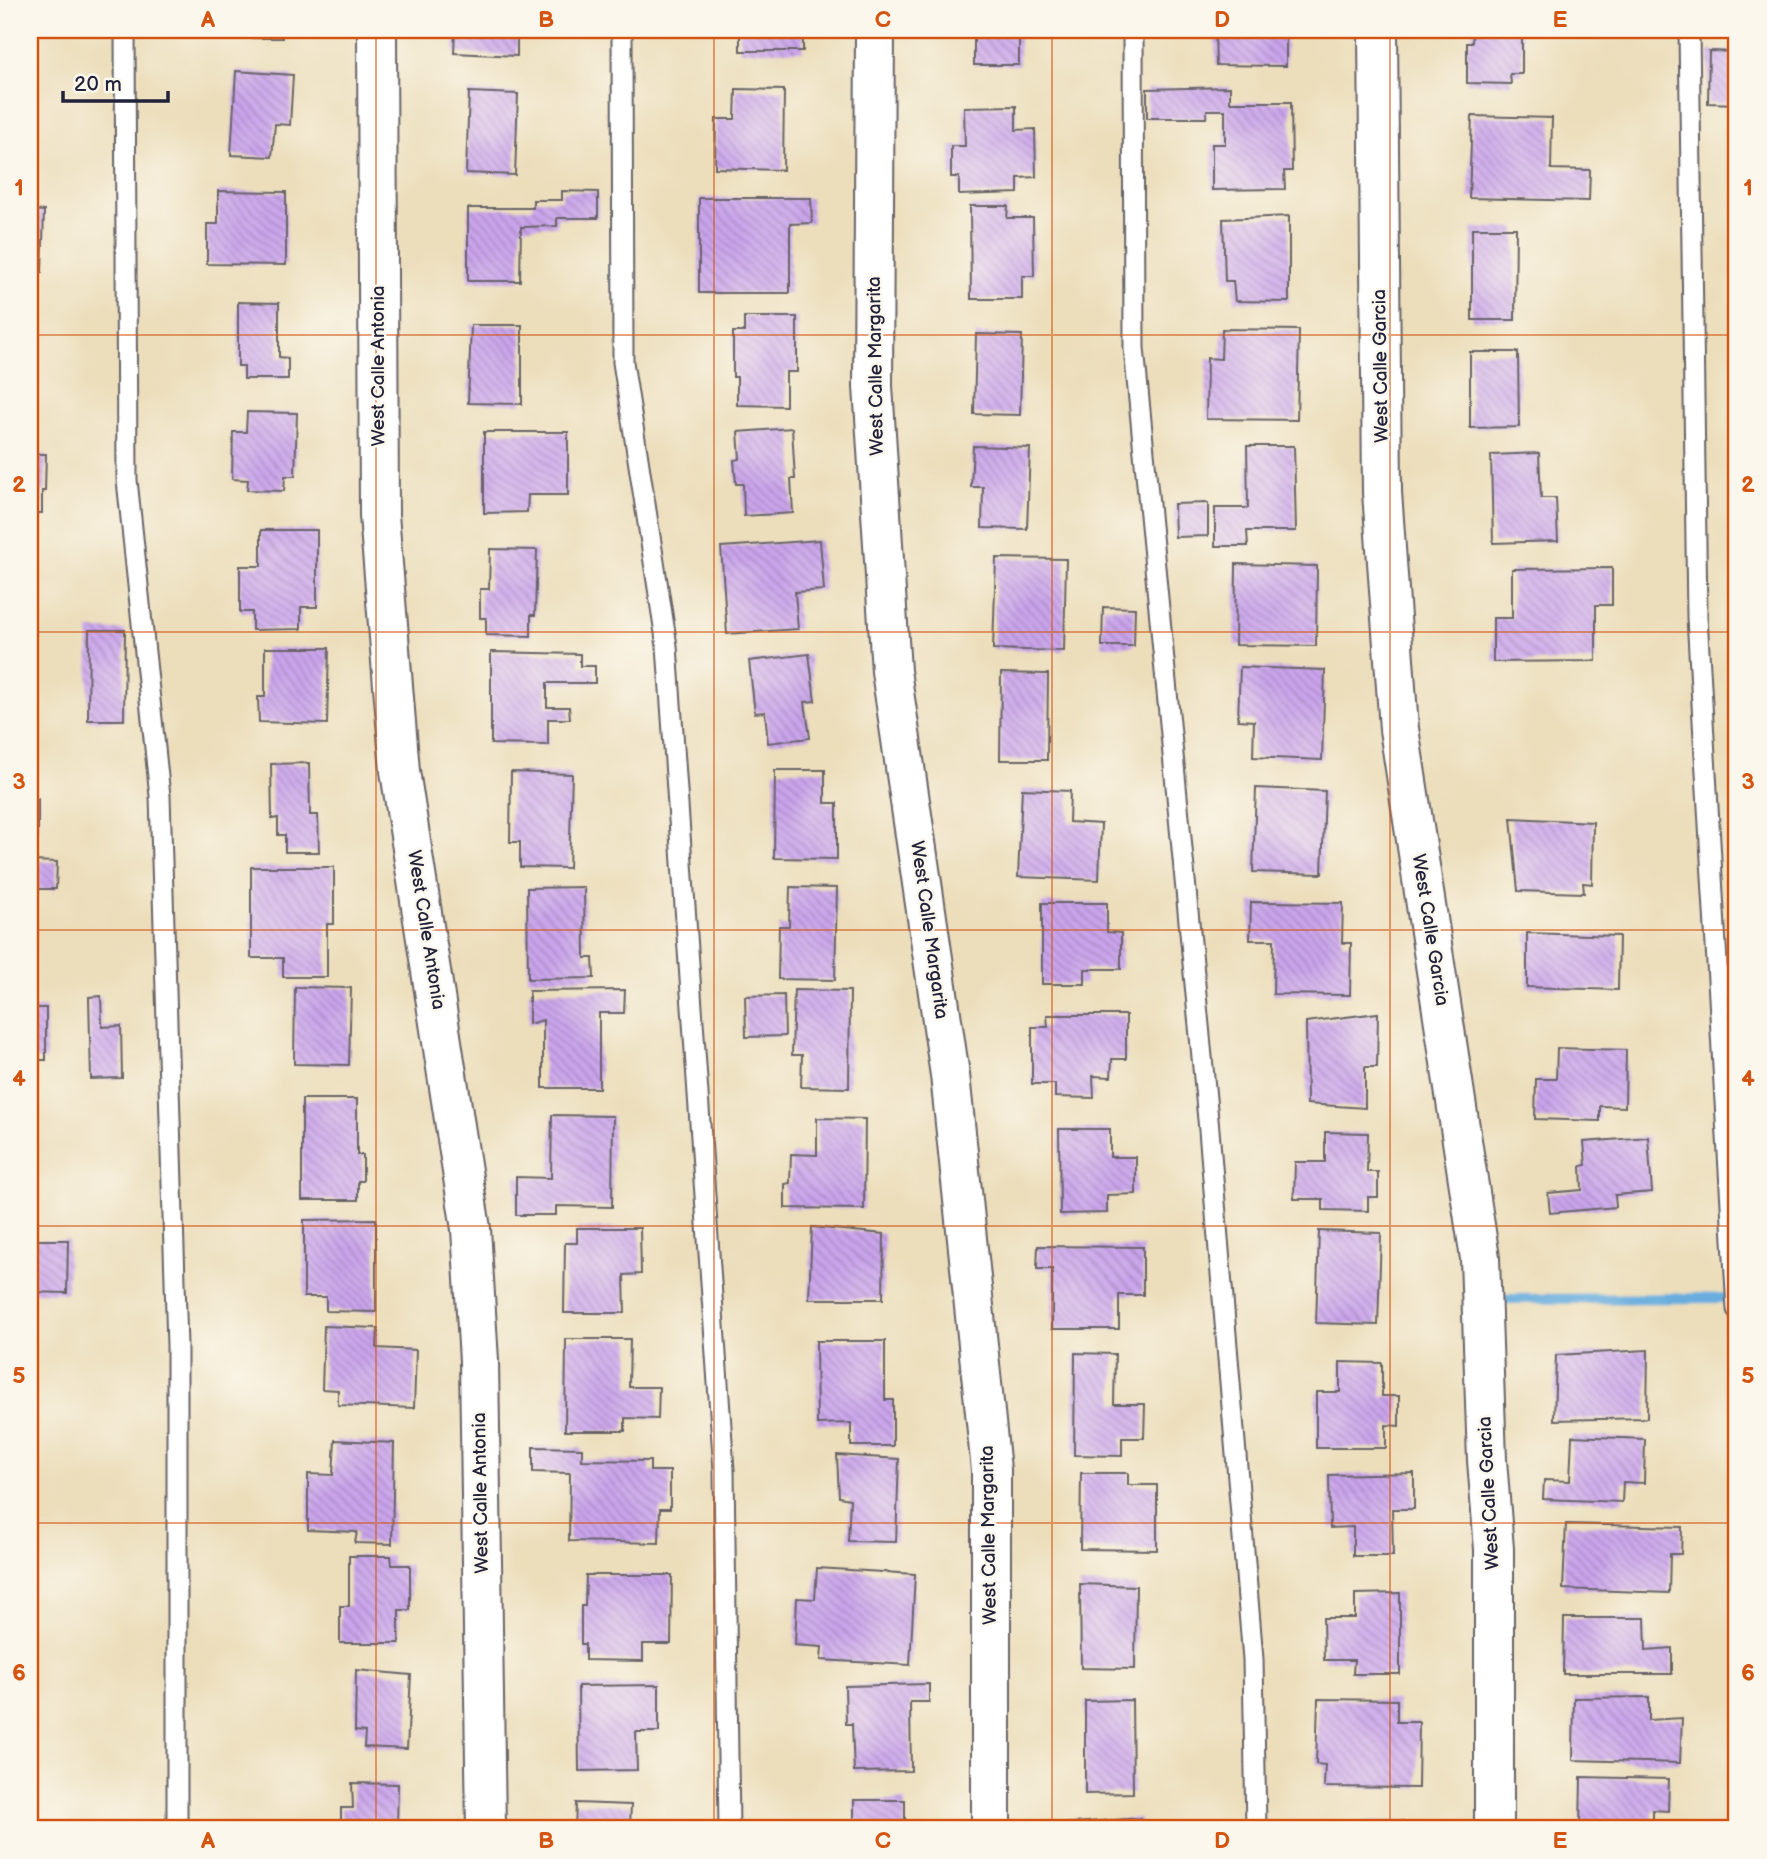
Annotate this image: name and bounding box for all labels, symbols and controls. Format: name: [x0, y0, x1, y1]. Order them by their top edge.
text: A: [200, 6, 216, 34]
text: B: [538, 6, 554, 34]
text: C: [875, 6, 891, 34]
text: D: [1214, 6, 1230, 34]
text: E: [1553, 6, 1568, 34]
scale bar: [63, 60, 168, 104]
text: 20 m: [74, 72, 122, 97]
text: 1: [14, 174, 24, 202]
text: 1: [1743, 174, 1753, 202]
street label: West Calle Margarita: [863, 276, 889, 456]
street label: West Calle Antonia: [367, 285, 390, 447]
street label: West Calle Garcia: [1368, 289, 1394, 443]
text: 2: [12, 471, 26, 499]
text: 2: [1741, 471, 1755, 499]
text: 3: [12, 768, 26, 796]
text: 3: [1741, 768, 1755, 796]
street label: West Calle Margarita: [905, 839, 953, 1021]
street label: West Calle Antonia: [402, 849, 450, 1011]
street label: West Calle Garcia: [1407, 852, 1453, 1008]
text: 4: [12, 1065, 26, 1093]
text: 4: [1741, 1065, 1755, 1093]
text: 5: [12, 1362, 26, 1390]
text: 5: [1741, 1362, 1755, 1390]
street label: West Calle Antonia: [468, 1412, 494, 1574]
street label: West Calle Garcia: [1473, 1416, 1505, 1570]
street label: West Calle Margarita: [976, 1445, 1002, 1625]
text: 6: [12, 1659, 26, 1687]
text: 6: [1741, 1659, 1755, 1687]
text: A: [200, 1827, 216, 1855]
text: B: [538, 1827, 554, 1855]
text: C: [875, 1827, 891, 1855]
text: D: [1214, 1827, 1230, 1855]
text: E: [1553, 1827, 1568, 1855]

